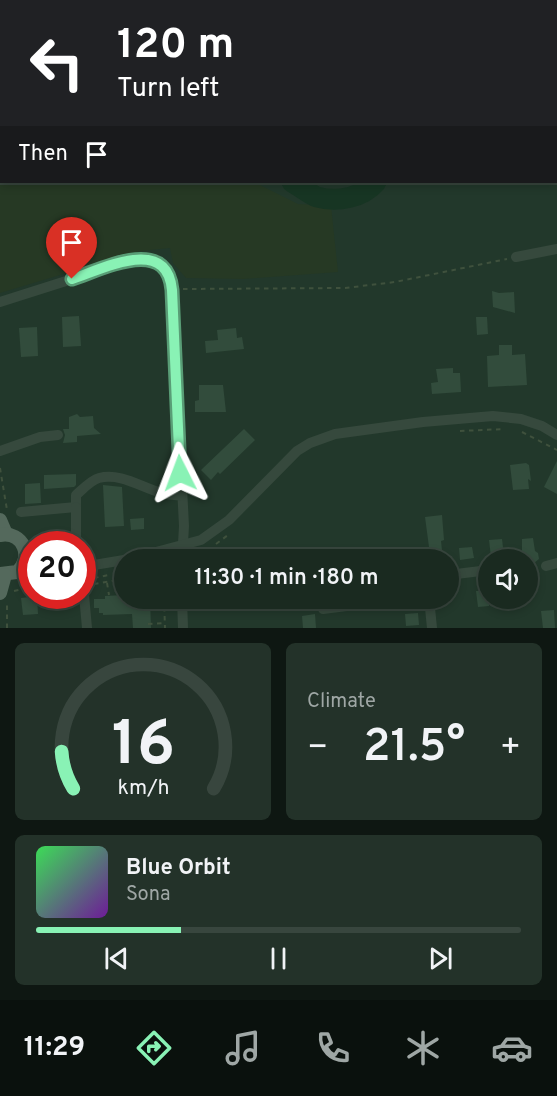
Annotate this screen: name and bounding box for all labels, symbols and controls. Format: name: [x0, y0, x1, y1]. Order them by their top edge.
text: 120 m: [117, 20, 234, 73]
icon: left: [18, 24, 96, 102]
text: Turn left: [117, 72, 219, 106]
icon: arrive: [80, 138, 113, 171]
text: Then: [18, 141, 68, 168]
pin: [46, 217, 97, 279]
icon: arrive: [55, 226, 88, 259]
position arrow: [148, 441, 212, 505]
speed limit sign: 20: [18, 531, 96, 609]
map controls: [478, 549, 538, 609]
button: sound: [478, 549, 538, 609]
text: 11:30 · 1 min · 180 m: [195, 565, 378, 592]
text: Climate: [307, 689, 376, 715]
text: 16: [111, 708, 175, 787]
text: 21.5°: [363, 720, 465, 777]
text: −: [307, 728, 328, 770]
text: +: [500, 728, 521, 770]
text: km/h: [117, 775, 169, 802]
text: Blue Orbit: [126, 855, 231, 882]
text: Sona: [126, 882, 171, 908]
icon: previous: [100, 942, 133, 975]
icon: pause: [262, 942, 295, 975]
icon: next: [424, 942, 457, 975]
icon: directions: [133, 1027, 175, 1069]
icon: music: [222, 1027, 264, 1069]
icon: phone: [312, 1027, 354, 1069]
icon: climate: [402, 1027, 444, 1069]
icon: car: [491, 1027, 533, 1069]
text: 11:29: [24, 1031, 85, 1065]

